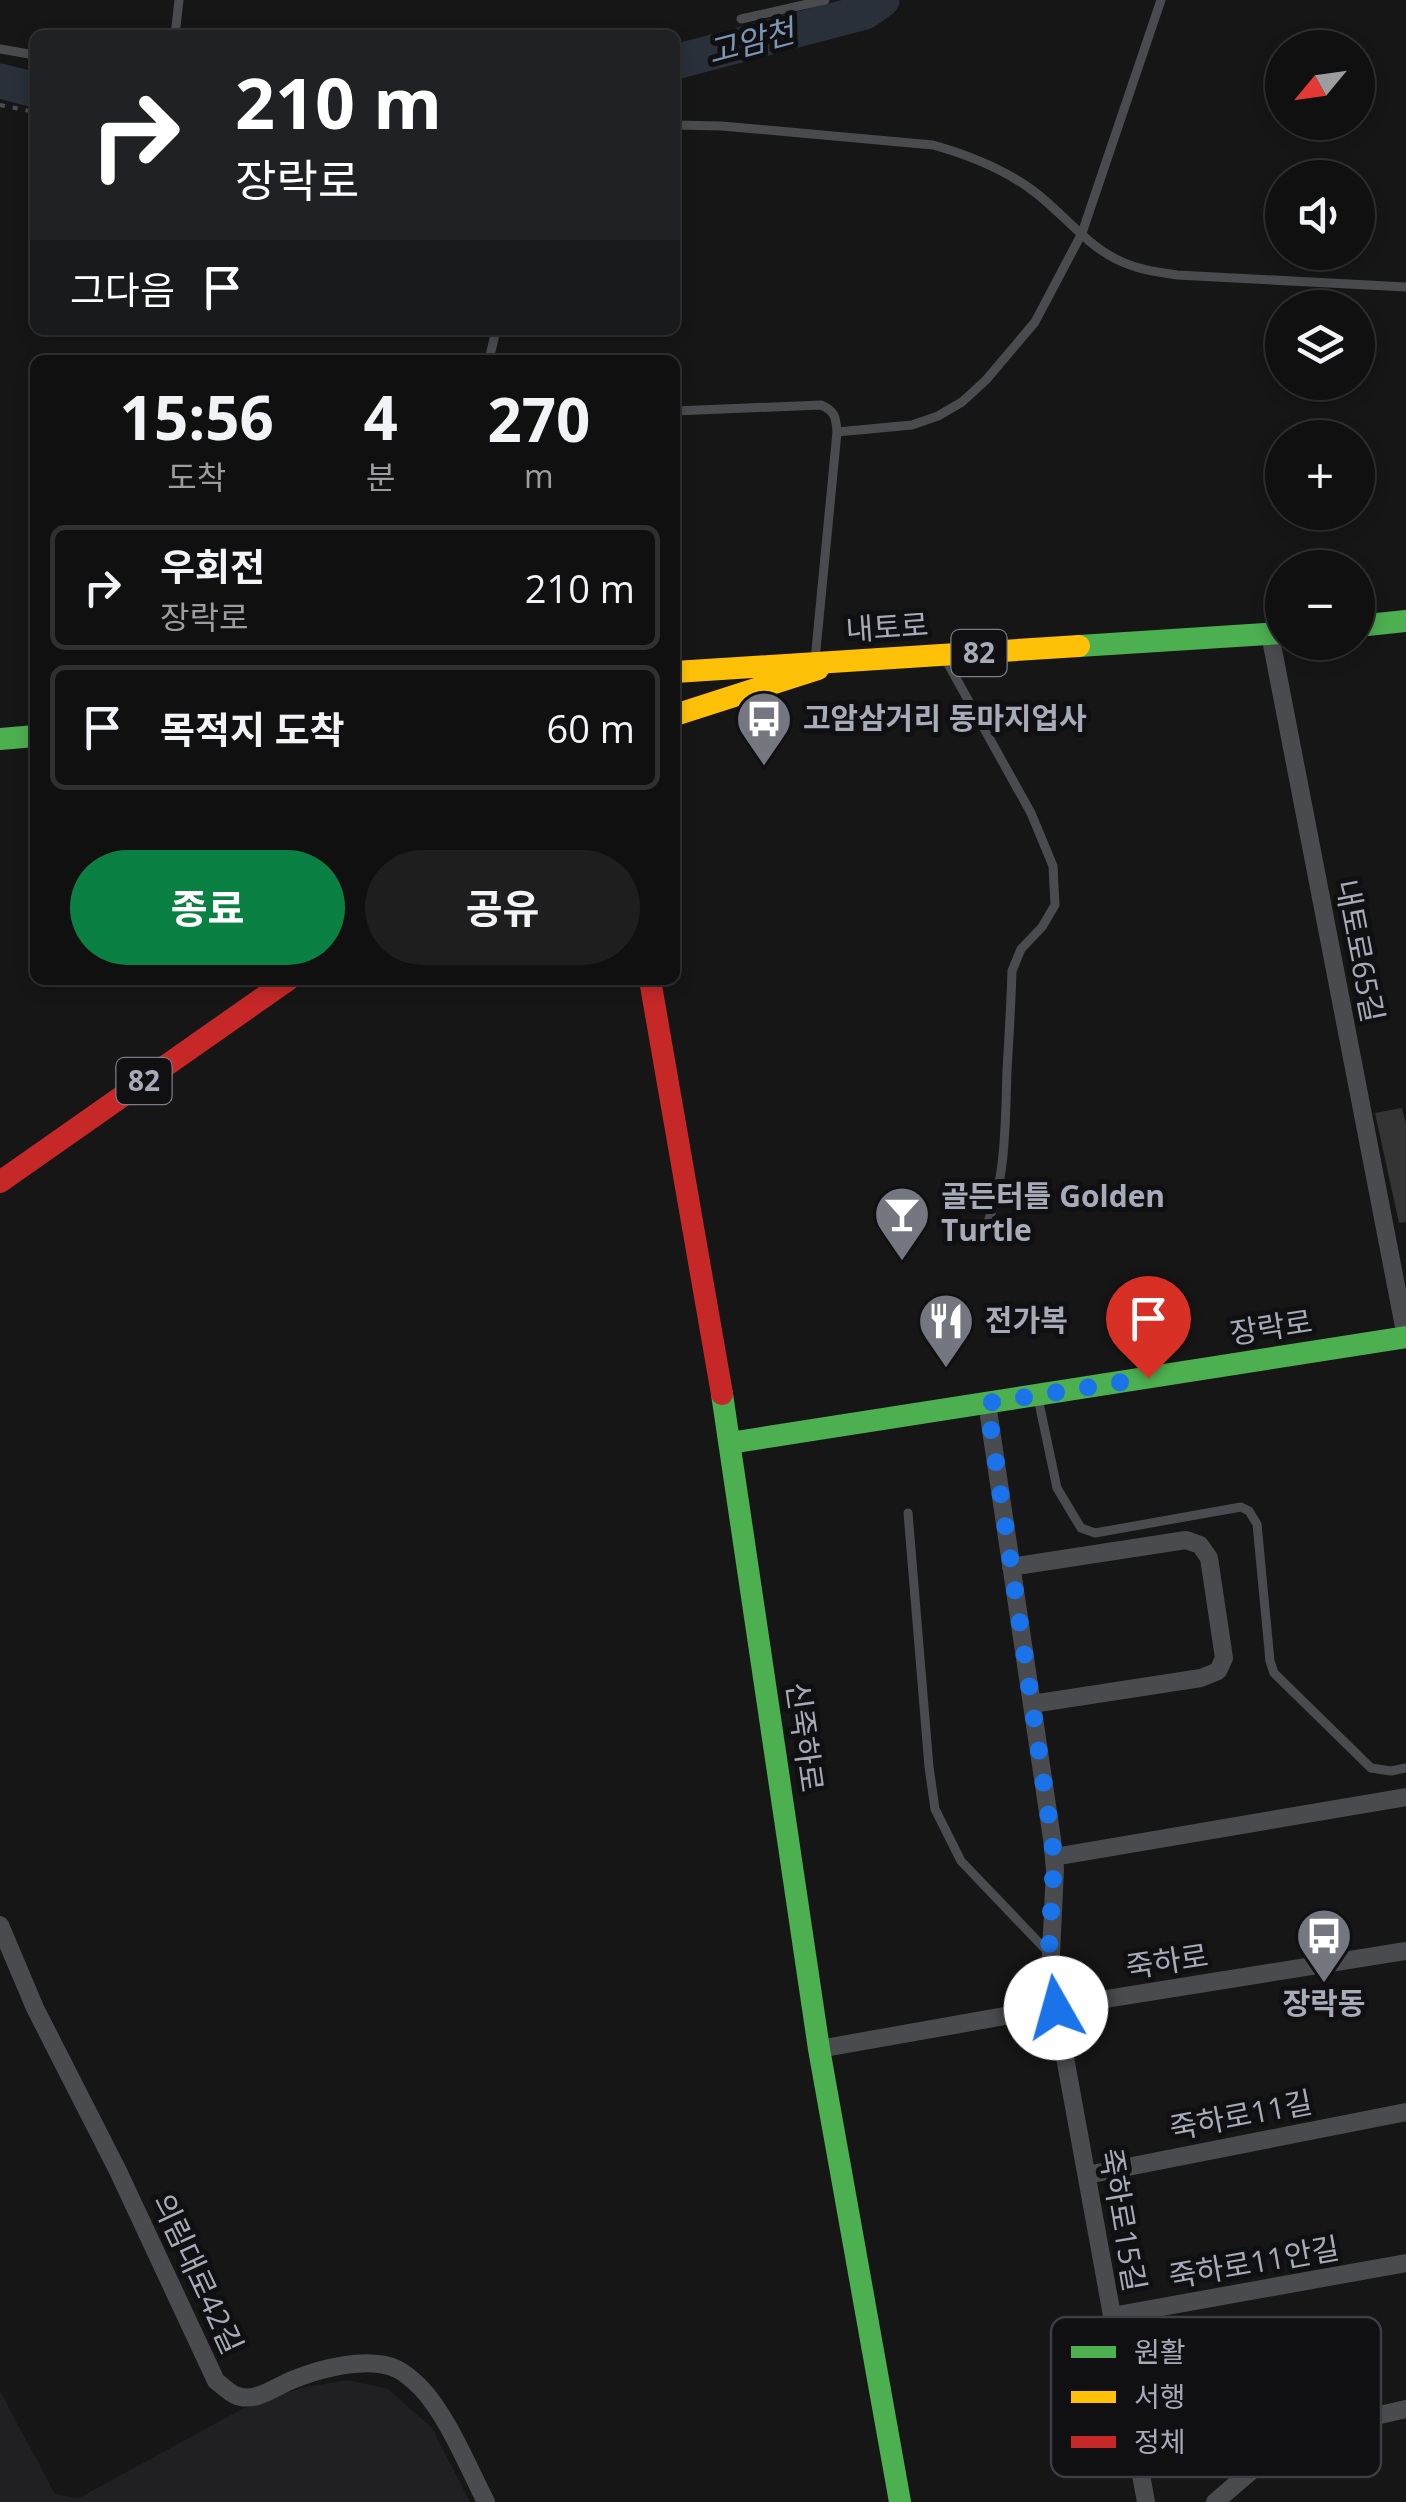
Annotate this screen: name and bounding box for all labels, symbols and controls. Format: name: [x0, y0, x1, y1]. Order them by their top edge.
water label: 고암천: [702, 7, 802, 73]
north arrow: [1265, 30, 1375, 140]
map controls: [1265, 30, 1375, 660]
text: 210 m: [235, 54, 442, 150]
icon: right: [70, 70, 200, 200]
text: 장락로: [235, 149, 359, 210]
button: sound: [1265, 160, 1375, 270]
icon: arrive: [195, 260, 250, 315]
text: 그다음: [70, 263, 175, 315]
button: layers: [1265, 290, 1375, 400]
text: 15:56: [120, 376, 274, 458]
text: 4: [364, 376, 398, 458]
text: 270: [487, 378, 590, 460]
button: +: [1265, 420, 1375, 530]
text: m: [524, 454, 554, 497]
text: 도착: [167, 455, 226, 498]
text: 분: [366, 455, 395, 498]
text: 우회전: [160, 540, 265, 592]
button: −: [1265, 550, 1375, 660]
icon: right: [75, 560, 130, 615]
text: 210 m: [525, 562, 635, 614]
text: 장락로: [160, 595, 248, 638]
street label: 내토로: [844, 603, 930, 650]
road number: 82: [952, 630, 1006, 676]
bus stop icon: 고암삼거리 동마지업사: [734, 689, 794, 768]
place label: 고암삼거리 동마지업사: [803, 697, 1087, 738]
icon: arrive: [75, 700, 130, 755]
text: 60 m: [546, 702, 635, 754]
text: 목적지 도착: [160, 703, 345, 755]
button: 종료: [70, 850, 345, 965]
button: 공유: [365, 850, 640, 965]
street label: 내토로65길: [1327, 876, 1394, 1026]
road number: 82: [116, 1058, 172, 1104]
place label: 골든터틀 Golden Turtle: [941, 1175, 1165, 1250]
bar icon: 골든터틀 Golden Turtle: [872, 1184, 932, 1263]
pin: [1106, 1276, 1191, 1379]
restaurant icon: 전가복: [916, 1291, 976, 1370]
icon: arrive: [1121, 1291, 1176, 1346]
place label: 전가복: [985, 1299, 1068, 1340]
street label: 장락로: [1227, 1300, 1315, 1353]
street label: 신죽하로: [778, 1679, 833, 1794]
bus stop icon: 장락동: [1294, 1906, 1354, 1985]
street label: 죽하로: [1123, 1934, 1211, 1987]
position arrow: [1004, 1956, 1108, 2060]
place label: 장락동: [1283, 1982, 1365, 2023]
street label: 죽하로11길: [1166, 2081, 1316, 2148]
street label: 죽하로15길: [1091, 2145, 1156, 2295]
street label: 의림대로42길: [143, 2187, 253, 2360]
street label: 죽하로11안길: [1165, 2226, 1342, 2297]
legend: [1051, 2317, 1381, 2477]
text: 원활: [1134, 2332, 1186, 2370]
text: 서행: [1134, 2377, 1186, 2415]
text: 정체: [1134, 2422, 1186, 2460]

